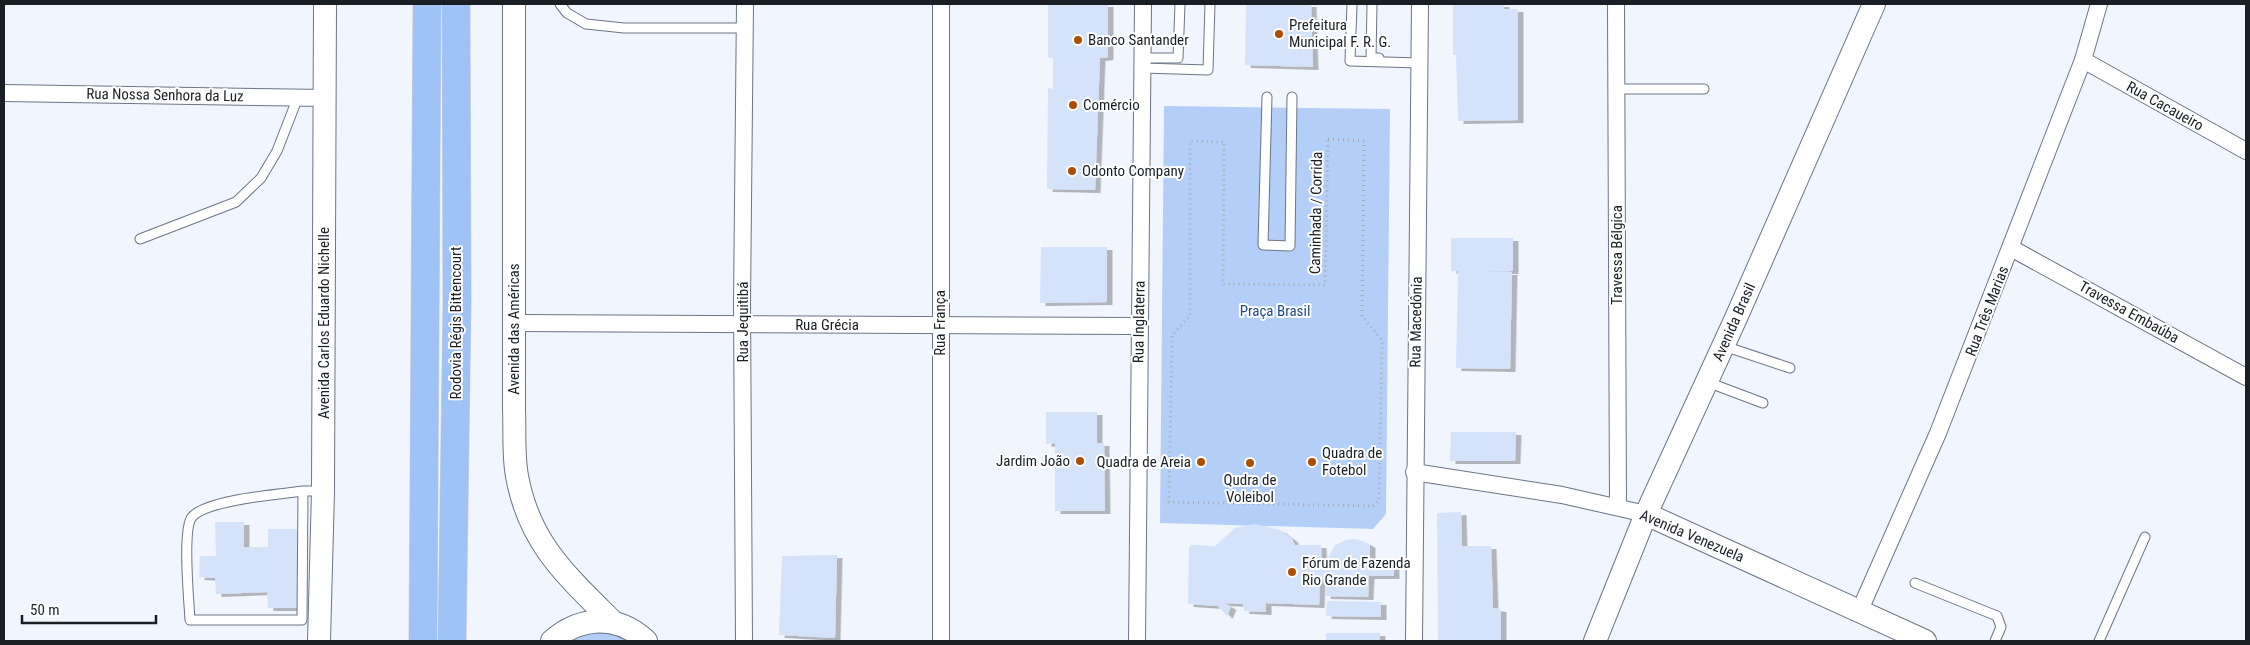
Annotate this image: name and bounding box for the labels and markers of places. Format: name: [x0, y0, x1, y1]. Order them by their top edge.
place label: Prefeitura Municipal F. R. G.: [1289, 16, 1391, 51]
marker: Prefeitura Municipal F. R. G.: [1273, 28, 1285, 40]
place label: Banco Santander: [1088, 31, 1189, 49]
marker: Banco Santander: [1072, 34, 1084, 46]
place label: Comércio: [1083, 96, 1140, 114]
marker: Comércio: [1067, 99, 1079, 111]
place label: Odonto Company: [1082, 162, 1184, 180]
marker: Odonto Company: [1066, 165, 1078, 177]
place label: Quadra de Fotebol: [1322, 444, 1382, 479]
place label: Jardim João: [996, 452, 1070, 470]
place label: Quadra de Areia: [1097, 453, 1191, 471]
marker: Jardim João: [1074, 455, 1086, 467]
marker: Quadra de Areia: [1195, 456, 1207, 468]
marker: Quadra de Fotebol: [1306, 456, 1318, 468]
marker: Qudra de Voleibol: [1244, 457, 1256, 469]
place label: Qudra de Voleibol: [1223, 471, 1277, 506]
place label: Fórum de Fazenda Rio Grande: [1302, 554, 1411, 589]
marker: Fórum de Fazenda Rio Grande: [1286, 566, 1298, 578]

